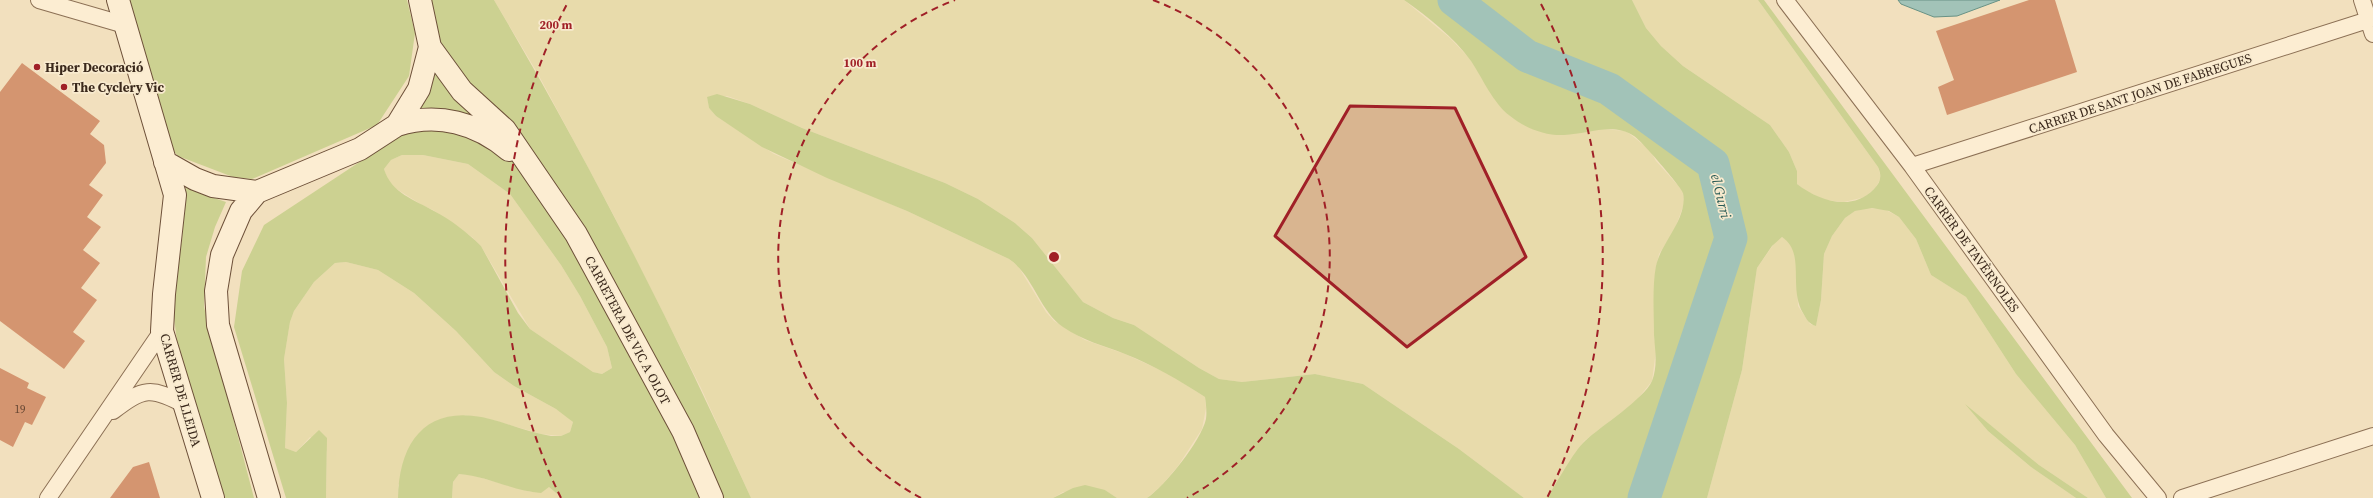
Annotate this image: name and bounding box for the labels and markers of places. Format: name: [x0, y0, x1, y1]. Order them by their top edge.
place label: Hiper Decoració: [45, 59, 143, 76]
marker: Hiper Decoració: [32, 62, 42, 72]
place label: The Cyclery Vic: [72, 79, 164, 96]
marker: The Cyclery Vic: [59, 82, 69, 92]
centre of rings: [1047, 250, 1061, 264]

